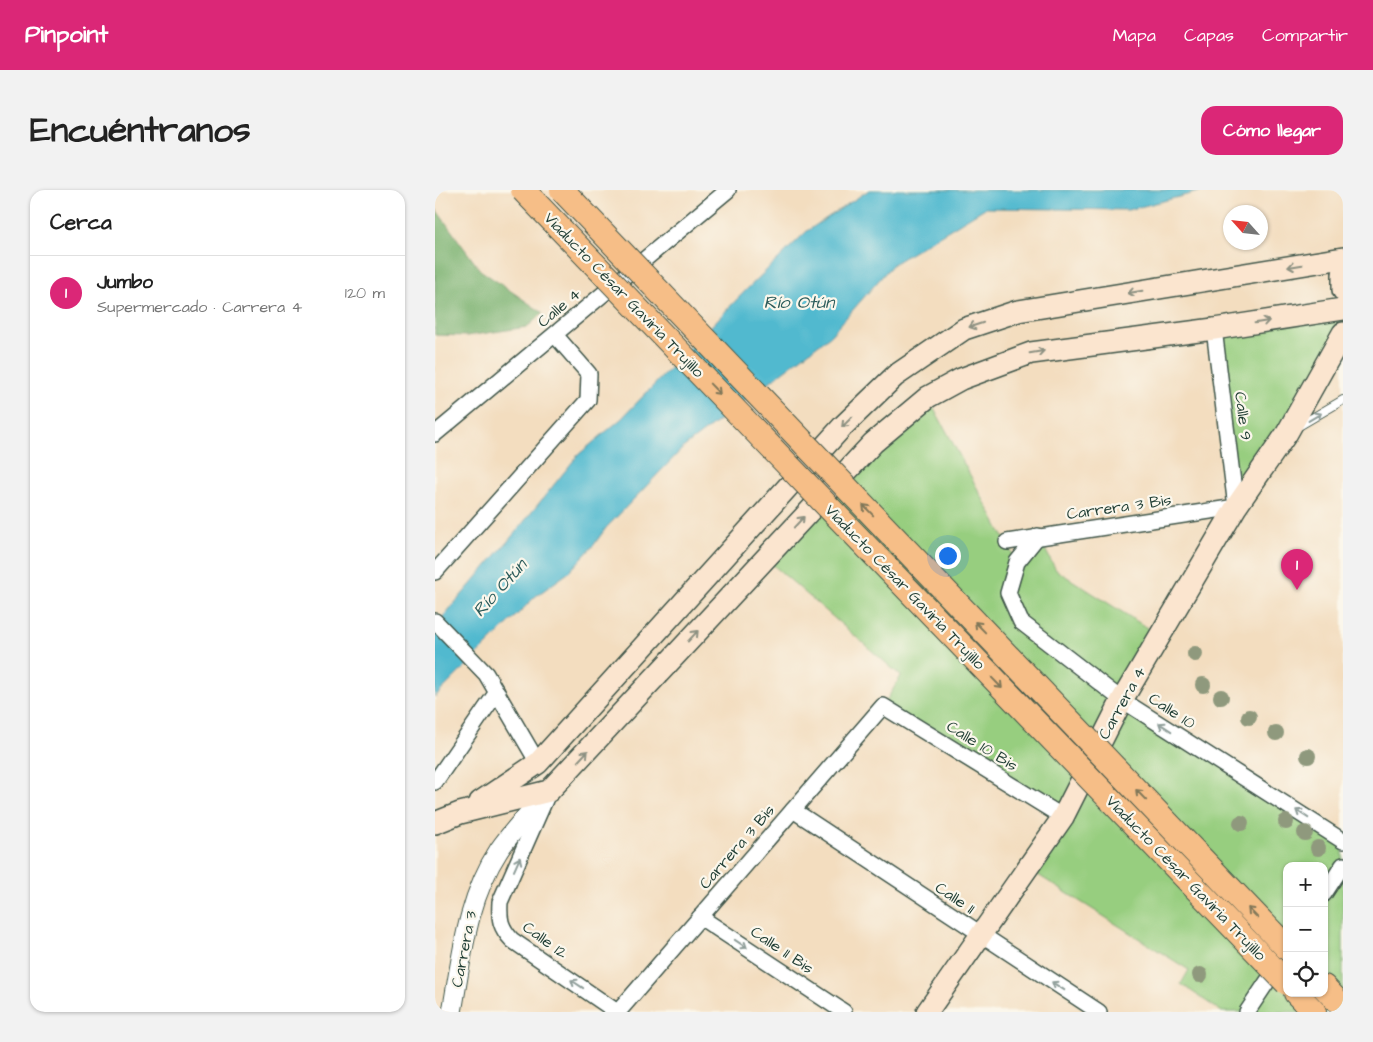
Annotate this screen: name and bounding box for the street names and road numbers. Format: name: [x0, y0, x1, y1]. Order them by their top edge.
street label: Viaducto César Gaviria Trujillo: [539, 207, 709, 383]
street label: Calle 4: [533, 283, 585, 333]
street label: Calle 9: [1229, 391, 1257, 441]
street label: Carrera 3 Bis: [1065, 489, 1173, 525]
street label: Viaducto César Gaviria Trujillo: [820, 499, 990, 675]
street label: Carrera 4: [1093, 663, 1151, 743]
street label: Calle 10: [1144, 688, 1200, 734]
street label: Calle 10 Bis: [942, 715, 1022, 777]
street label: Viaducto César Gaviria Trujillo: [1101, 790, 1271, 966]
street label: Carrera 3 Bis: [694, 800, 780, 894]
street label: Calle 11: [931, 877, 979, 919]
street label: Carrera 3: [446, 909, 482, 989]
street label: Calle 12: [518, 916, 572, 964]
street label: Calle 11 Bis: [746, 921, 818, 979]

